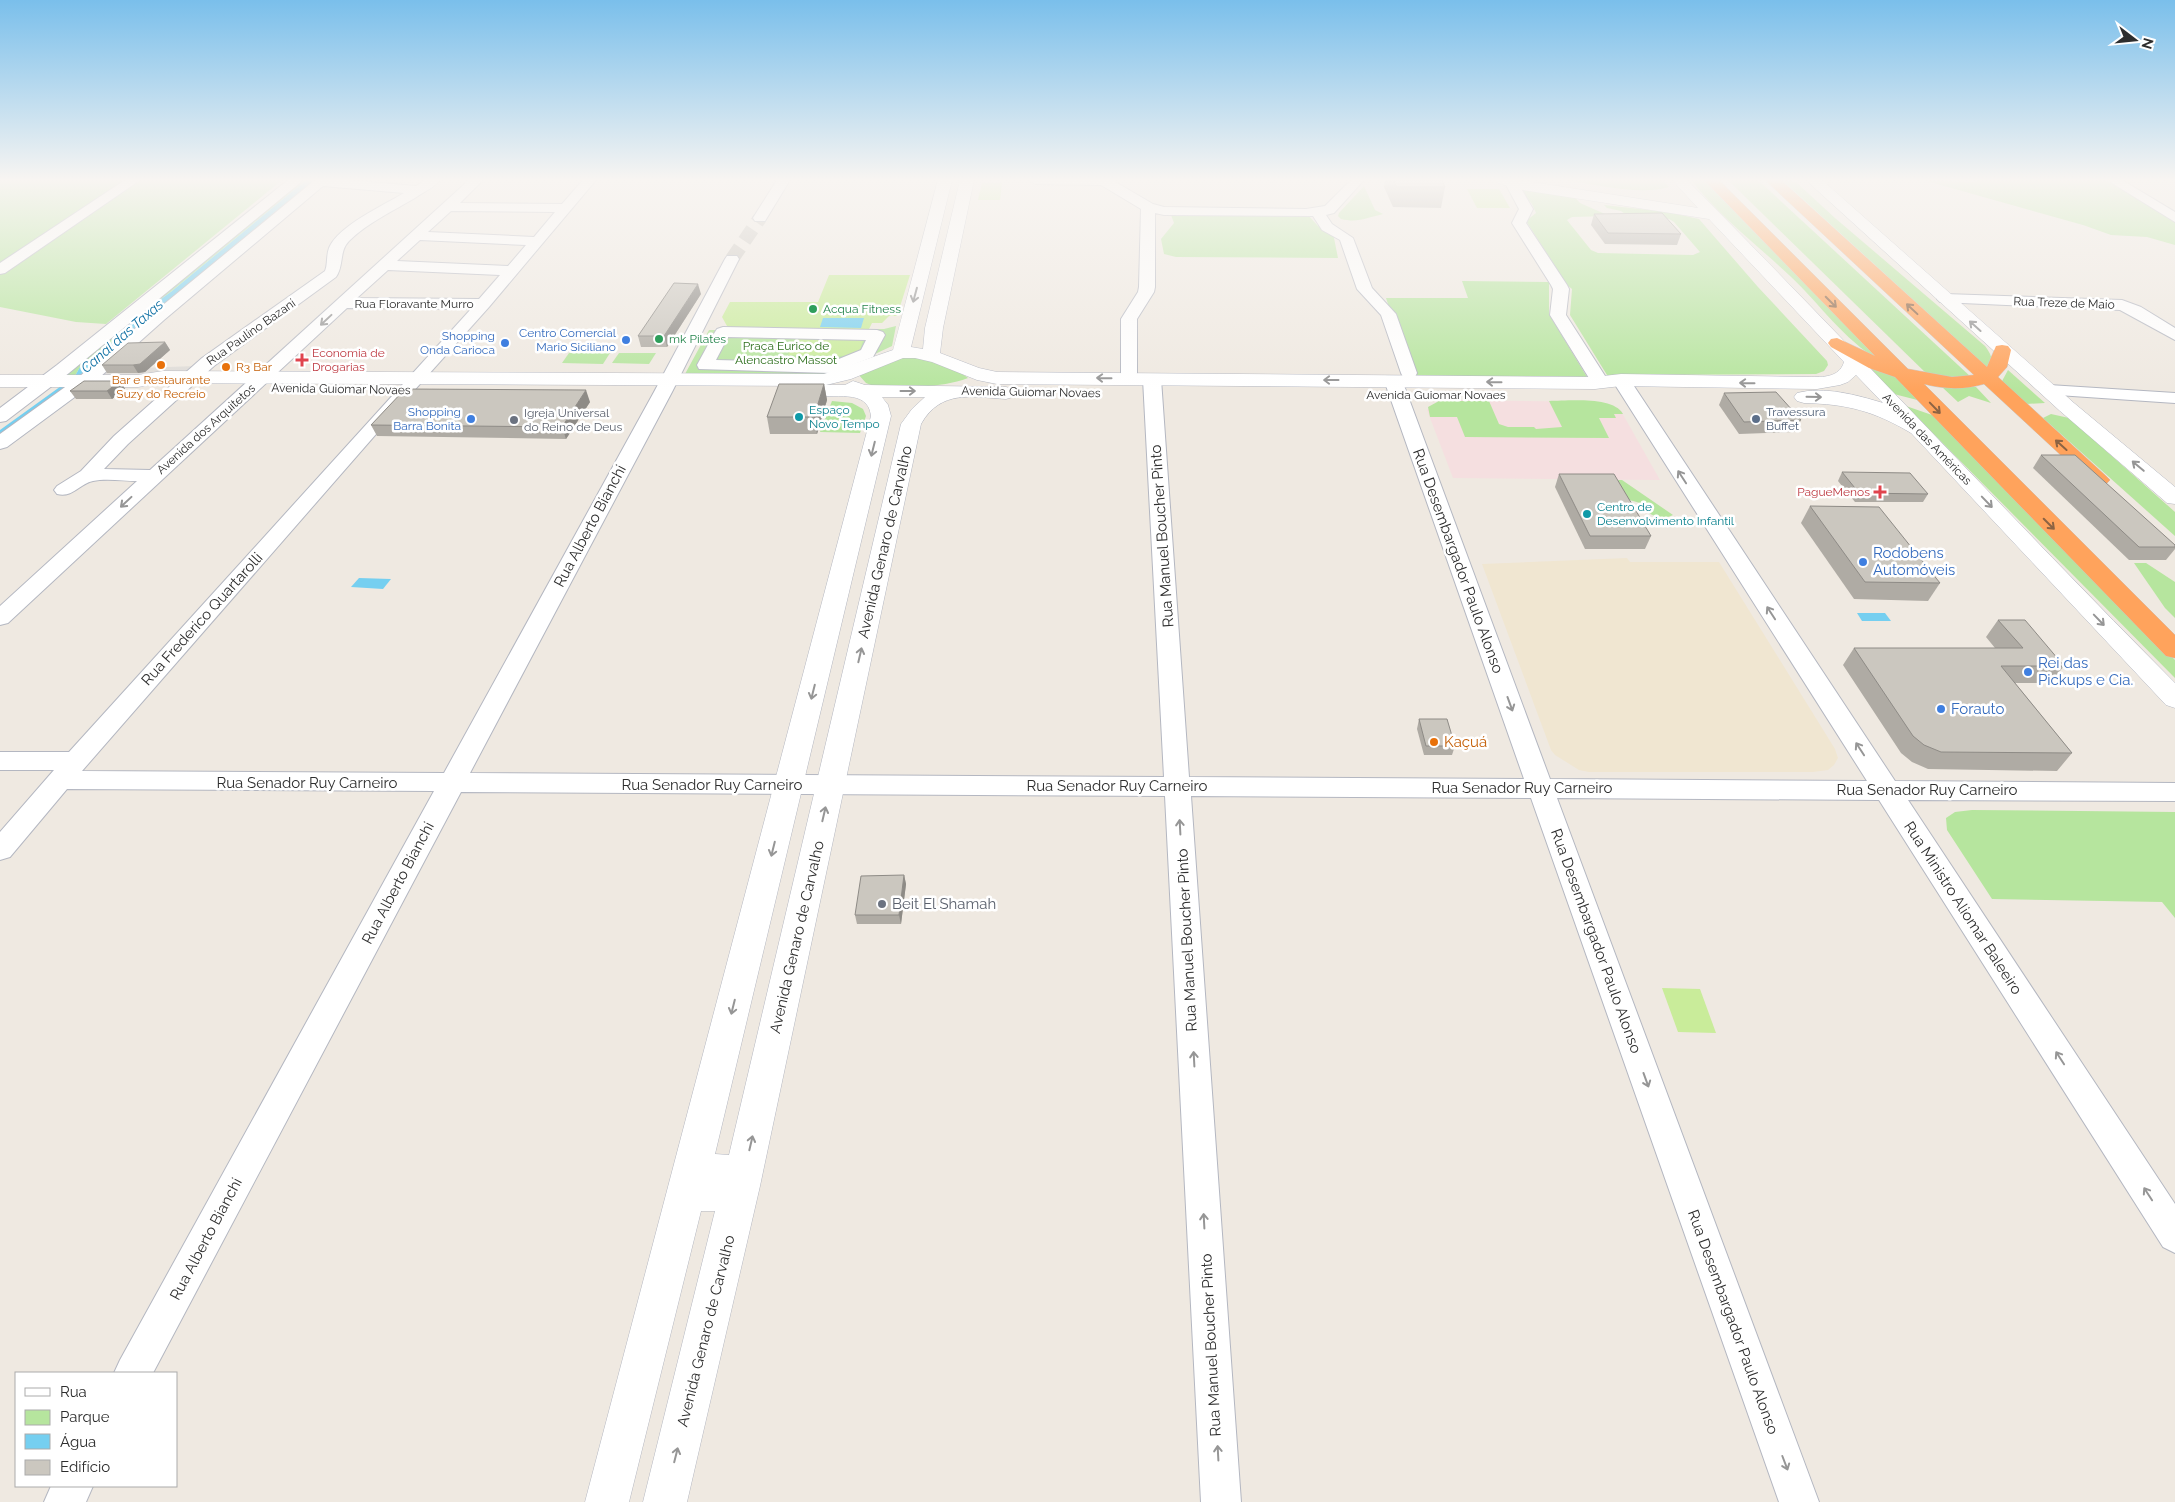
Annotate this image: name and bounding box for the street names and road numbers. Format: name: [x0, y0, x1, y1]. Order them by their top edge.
street label: Rua Treze de Maio: [2013, 294, 2115, 312]
street label: Rua Paulino Bazani: [204, 296, 298, 368]
street label: Rua Floravante Murro: [354, 297, 474, 311]
street label: Avenida dos Arquitetos: [154, 381, 258, 477]
street label: Avenida Guiomar Novaes: [271, 381, 411, 397]
street label: Avenida Guiomar Novaes: [961, 384, 1101, 400]
street label: Avenida Guiomar Novaes: [1366, 388, 1506, 402]
street label: Avenida das Américas: [1880, 390, 1975, 488]
street label: Avenida Genaro de Carvalho: [854, 444, 916, 640]
street label: Rua Manuel Boucher Pinto: [1147, 444, 1177, 628]
street label: Rua Desembargador Paulo Alonso: [1409, 446, 1507, 676]
street label: Rua Alberto Bianchi: [550, 462, 630, 590]
street label: Rua Frederico Quartarolli: [138, 549, 266, 689]
street label: Rua Senador Ruy Carneiro: [216, 774, 398, 792]
street label: Rua Senador Ruy Carneiro: [621, 776, 803, 794]
street label: Rua Senador Ruy Carneiro: [1026, 777, 1208, 795]
street label: Rua Senador Ruy Carneiro: [1431, 779, 1613, 797]
street label: Rua Senador Ruy Carneiro: [1836, 781, 2018, 799]
street label: Rua Ministro Aliomar Baleeiro: [1900, 818, 2026, 998]
street label: Rua Alberto Bianchi: [358, 819, 438, 947]
street label: Rua Desembargador Paulo Alonso: [1547, 826, 1645, 1056]
street label: Avenida Genaro de Carvalho: [766, 839, 828, 1035]
street label: Rua Manuel Boucher Pinto: [1173, 848, 1201, 1032]
street label: Rua Alberto Bianchi: [166, 1175, 246, 1303]
street label: Rua Desembargador Paulo Alonso: [1684, 1207, 1782, 1437]
street label: Avenida Genaro de Carvalho: [673, 1233, 739, 1429]
street label: Rua Manuel Boucher Pinto: [1197, 1253, 1225, 1437]

